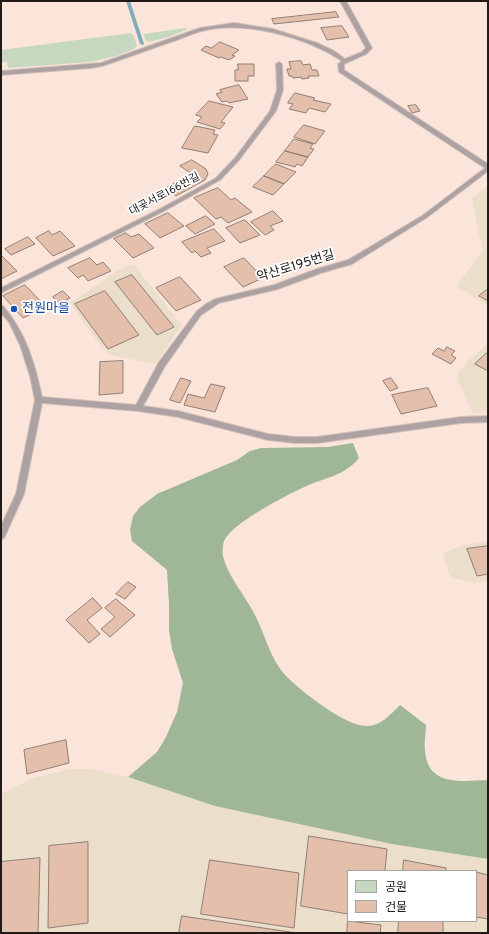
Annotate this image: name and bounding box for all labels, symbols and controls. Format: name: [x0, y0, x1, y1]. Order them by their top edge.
street label: 대곶서로166번길: [127, 171, 203, 219]
street label: 약산로195번길: [255, 248, 337, 286]
place label: 전원마을: [22, 301, 70, 317]
marker: 전원마을: [9, 304, 19, 314]
legend: [347, 870, 477, 922]
text: 공원: [385, 880, 407, 896]
text: 건물: [385, 900, 407, 916]

